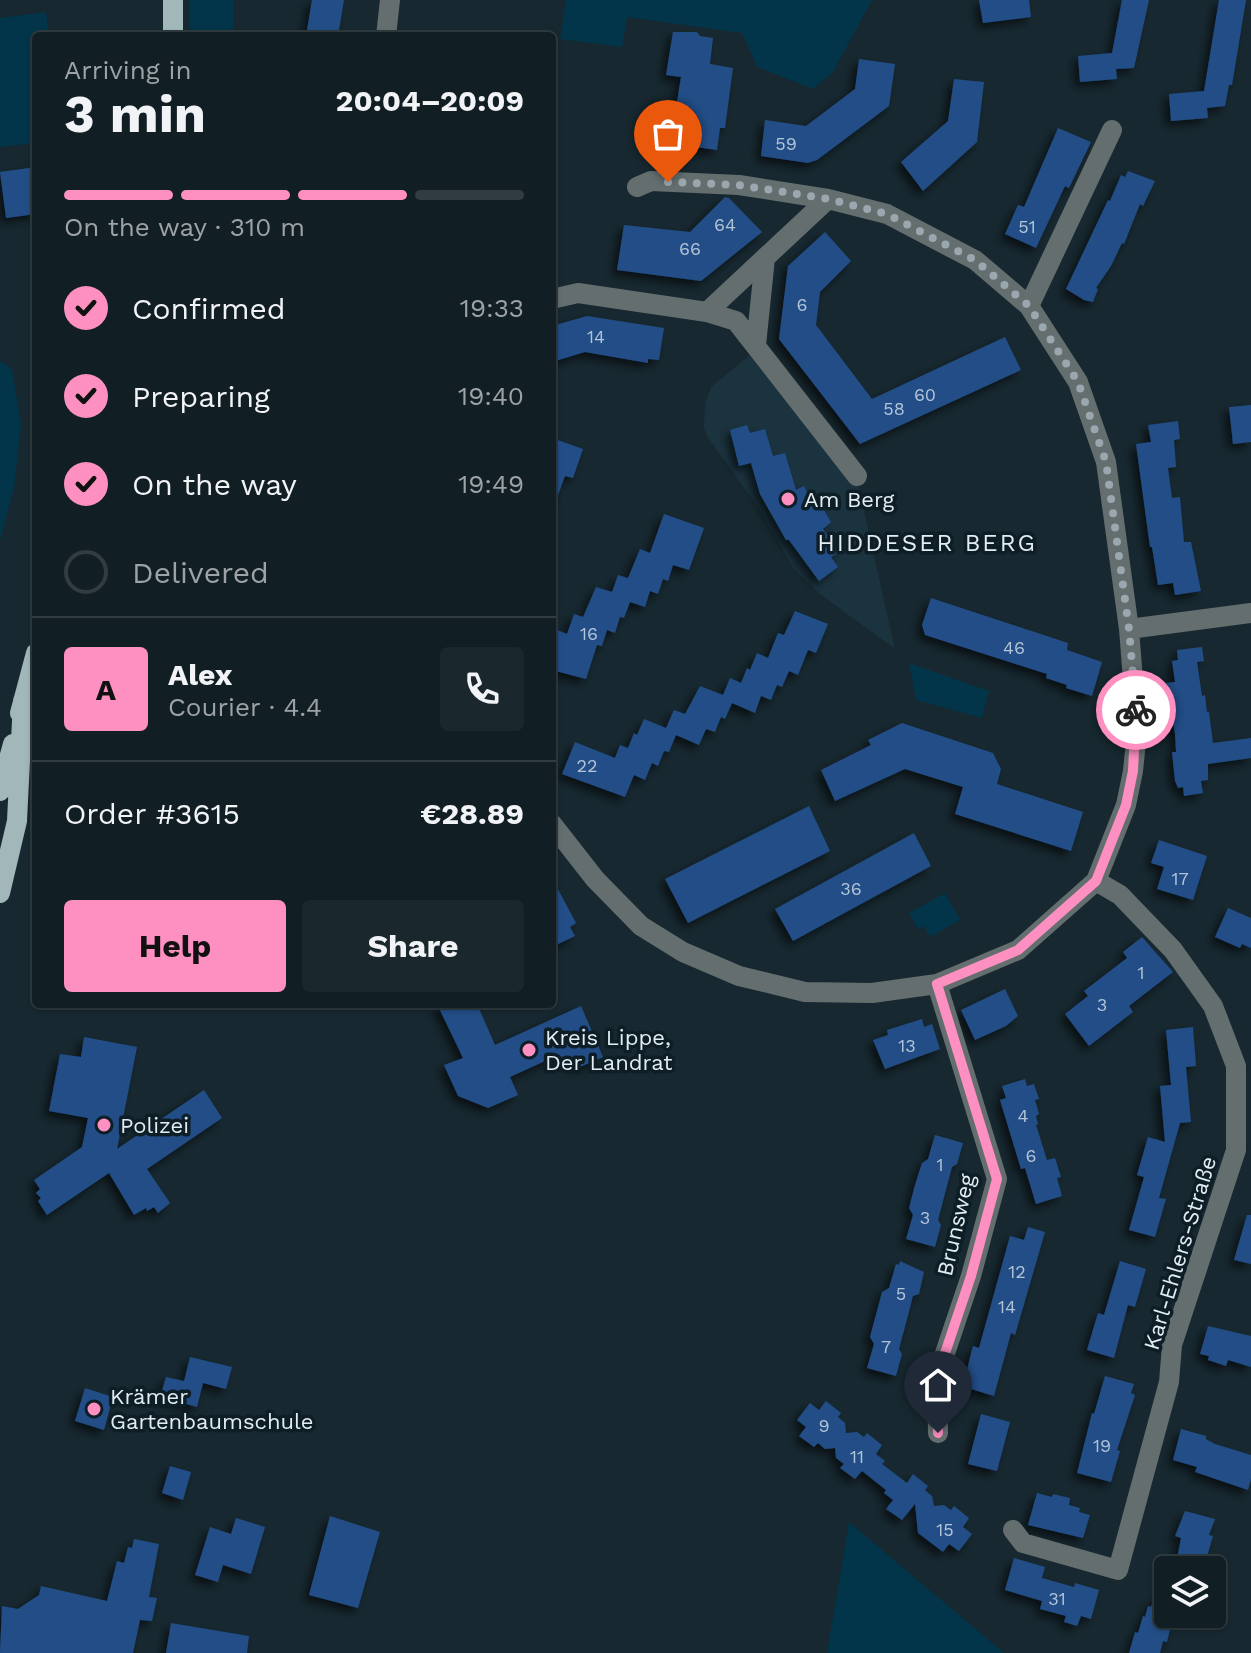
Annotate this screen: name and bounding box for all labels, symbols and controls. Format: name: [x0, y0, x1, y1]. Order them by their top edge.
text: Arriving in: [64, 55, 192, 85]
text: 20:04–20:09: [336, 83, 524, 118]
text: 3 min: [64, 84, 206, 145]
pin: [634, 100, 702, 182]
icon: bag: [646, 112, 690, 156]
house number: 59: [775, 133, 797, 154]
text: On the way · 310 m: [64, 212, 305, 242]
house number: 64: [714, 214, 736, 235]
house number: 51: [1018, 216, 1036, 237]
house number: 66: [679, 238, 701, 259]
icon: check: [64, 286, 108, 330]
text: Confirmed: [132, 291, 286, 326]
text: 19:33: [460, 293, 524, 323]
house number: 6: [797, 294, 807, 315]
house number: 14: [587, 326, 605, 347]
icon: check: [64, 374, 108, 418]
text: Preparing: [132, 379, 270, 414]
text: 19:40: [458, 381, 524, 411]
house number: 60: [914, 384, 936, 405]
house number: 58: [883, 398, 905, 419]
icon: check: [64, 462, 108, 506]
text: On the way: [132, 467, 297, 502]
text: 19:49: [458, 469, 524, 499]
place label: Am Berg: [804, 487, 894, 512]
marker: Am Berg: [779, 490, 797, 508]
district label: HIDDESER BERG: [817, 529, 1037, 557]
text: Delivered: [132, 555, 269, 590]
house number: 16: [580, 623, 598, 644]
house number: 46: [1003, 637, 1025, 658]
button: phone: [440, 647, 524, 731]
text: Alex: [168, 657, 232, 692]
courier: [1096, 670, 1176, 750]
text: A: [96, 672, 116, 707]
icon: bike: [1114, 688, 1158, 732]
text: Courier · 4.4: [168, 692, 322, 722]
house number: 22: [577, 755, 598, 776]
text: Order #3615: [64, 796, 240, 831]
text: €28.89: [420, 796, 524, 831]
house number: 17: [1171, 868, 1189, 889]
house number: 36: [840, 878, 862, 899]
button: Help: [64, 900, 286, 992]
button: Share: [302, 900, 524, 992]
house number: 1: [1137, 962, 1145, 983]
house number: 3: [1097, 994, 1107, 1015]
place label: Kreis Lippe, Der Landrat: [545, 1025, 672, 1075]
house number: 13: [898, 1035, 916, 1056]
marker: Kreis Lippe, Der Landrat: [520, 1041, 538, 1059]
house number: 4: [1018, 1105, 1029, 1126]
place label: Polizei: [120, 1113, 189, 1138]
marker: Polizei: [95, 1116, 113, 1134]
house number: 6: [1026, 1145, 1036, 1166]
street label: Karl-Ehlers-Straße: [1139, 1153, 1221, 1353]
house number: 1: [936, 1154, 944, 1175]
street label: Brunsweg: [932, 1171, 980, 1278]
house number: 3: [920, 1207, 930, 1228]
house number: 12: [1008, 1261, 1026, 1282]
house number: 5: [896, 1283, 906, 1304]
house number: 14: [998, 1296, 1016, 1317]
house number: 7: [881, 1336, 891, 1357]
pin: [904, 1351, 972, 1433]
icon: home: [916, 1363, 960, 1407]
place label: Krämer Gartenbaumschule: [110, 1384, 314, 1434]
marker: Krämer Gartenbaumschule: [85, 1400, 103, 1418]
house number: 9: [818, 1415, 830, 1436]
house number: 19: [1093, 1435, 1111, 1456]
house number: 11: [850, 1446, 864, 1467]
house number: 15: [936, 1519, 954, 1540]
map controls: [1154, 1556, 1226, 1628]
button: layers: [1154, 1556, 1226, 1628]
house number: 31: [1048, 1588, 1066, 1609]

